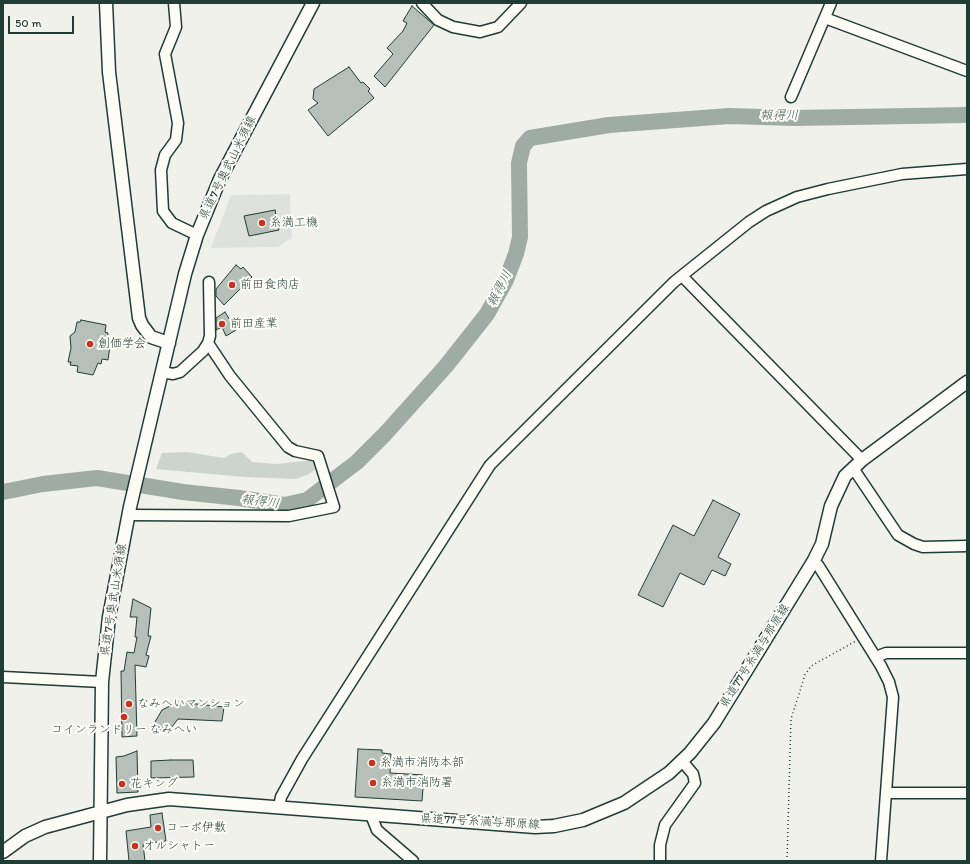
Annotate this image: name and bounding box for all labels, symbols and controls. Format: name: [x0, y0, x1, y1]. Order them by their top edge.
scale bar: [10, 8, 76, 34]
text: 50 m: [15, 16, 41, 30]
water label: 報得川: [760, 108, 798, 124]
street label: 県道7号奥武山米須線: [197, 114, 259, 222]
place label: 糸満工機: [270, 216, 318, 230]
marker: 糸満工機: [257, 218, 267, 228]
water label: 報得川: [484, 268, 516, 310]
place label: 前田食肉店: [240, 278, 300, 292]
marker: 前田食肉店: [227, 280, 237, 290]
place label: 前田産業: [230, 317, 278, 331]
marker: 前田産業: [217, 319, 227, 329]
place label: 創価学会: [98, 337, 146, 351]
marker: 創価学会: [85, 339, 95, 349]
water label: 報得川: [240, 492, 280, 512]
street label: 県道7号奥武山米須線: [98, 543, 130, 657]
street label: 県道77号糸満与那原線: [717, 601, 793, 711]
place label: なみへいマンション: [137, 697, 245, 711]
marker: なみへいマンション: [124, 699, 134, 709]
marker: コインランドリー なみへい: [119, 712, 129, 722]
place label: コインランドリー なみへい: [51, 723, 197, 737]
place label: 糸満市消防本部: [380, 756, 464, 770]
marker: 糸満市消防本部: [367, 758, 377, 768]
place label: 糸満市消防署: [381, 776, 453, 790]
place label: 花キング: [130, 777, 178, 791]
marker: 糸満市消防署: [368, 778, 378, 788]
marker: 花キング: [117, 779, 127, 789]
street label: 県道77号糸満与那原線: [420, 812, 540, 832]
place label: コーポ伊敷: [166, 821, 226, 835]
marker: コーポ伊敷: [153, 823, 163, 833]
place label: オルシャトー: [143, 839, 215, 853]
marker: オルシャトー: [130, 841, 140, 851]

